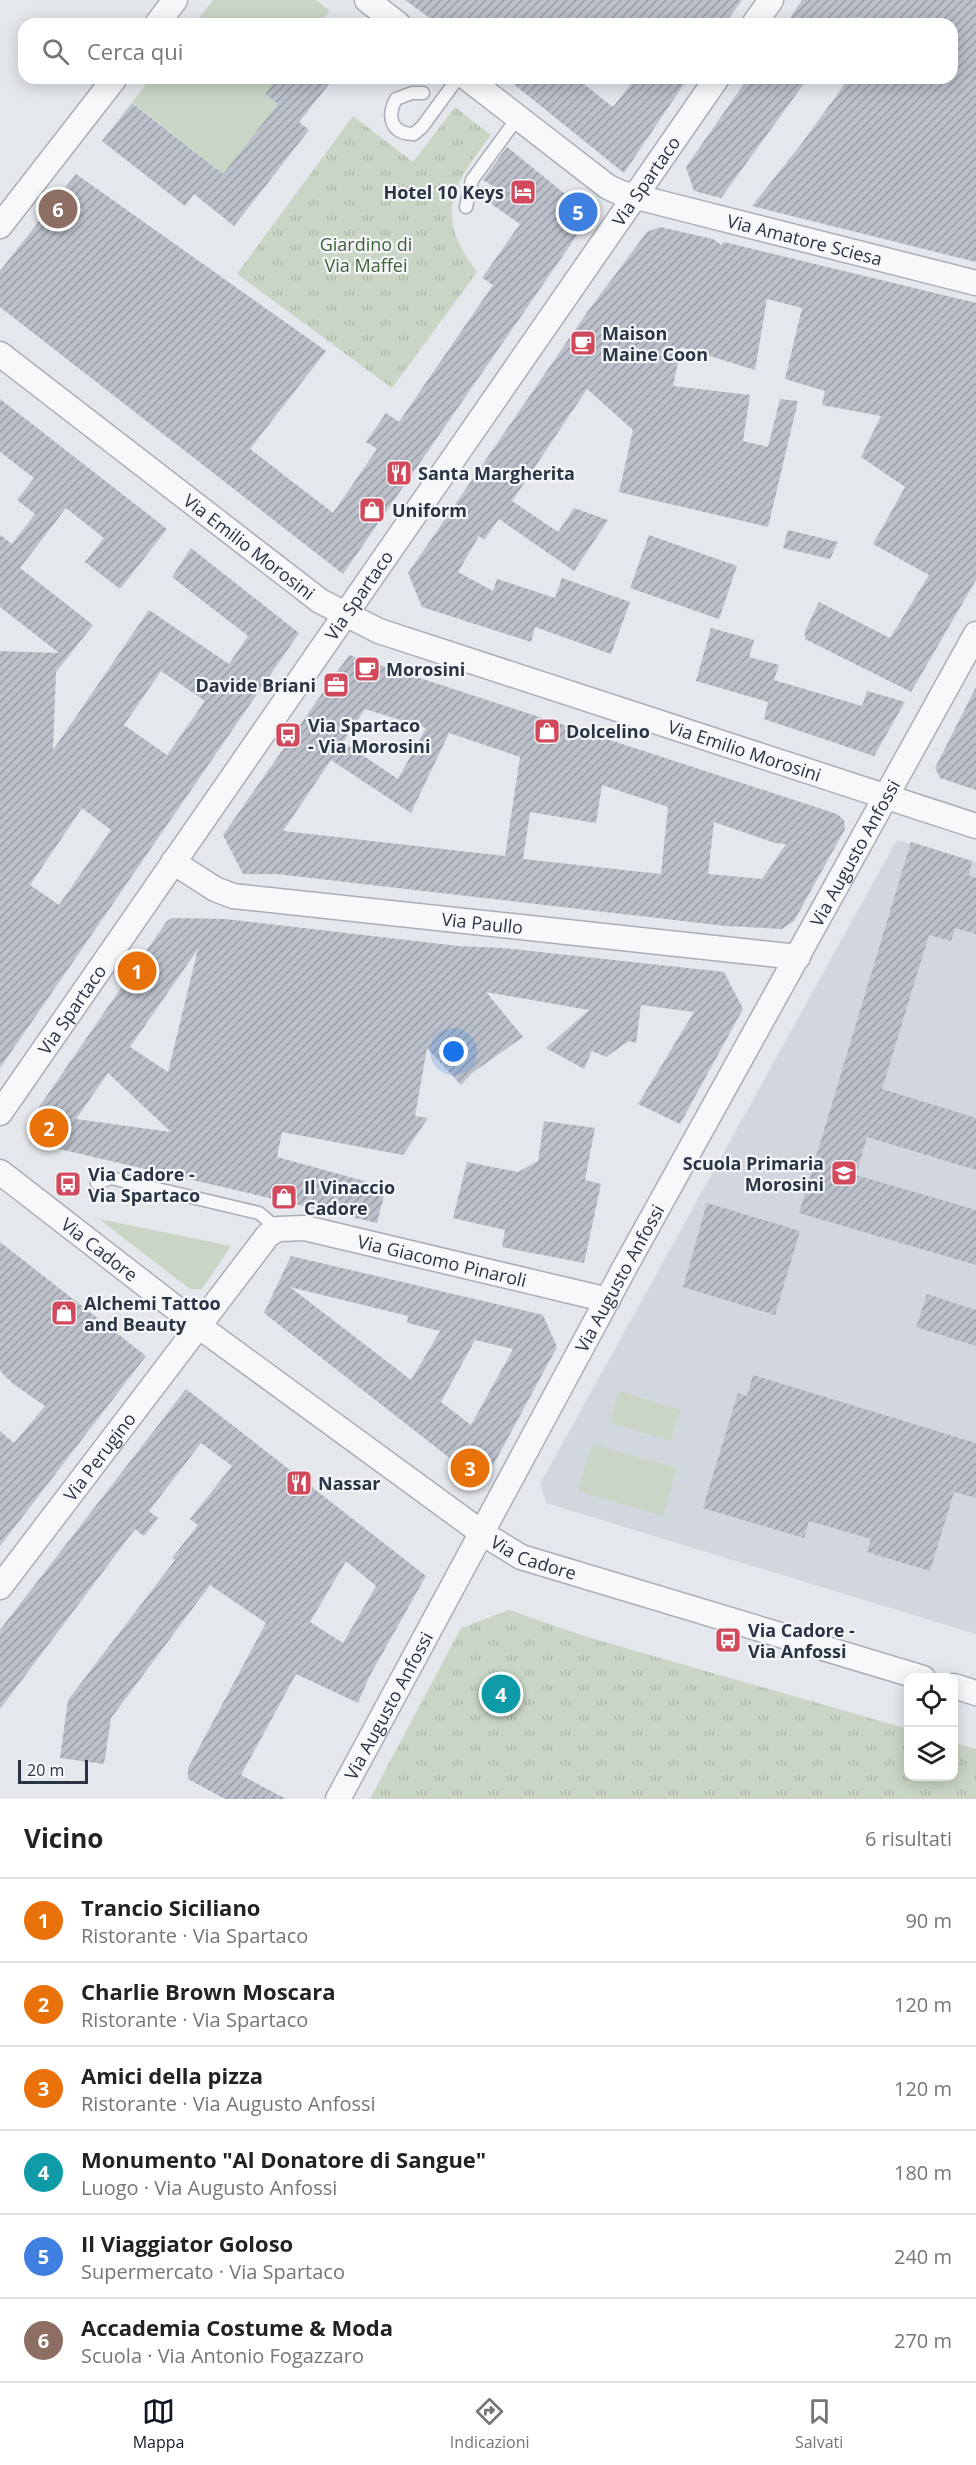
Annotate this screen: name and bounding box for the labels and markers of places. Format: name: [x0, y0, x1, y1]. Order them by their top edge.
hotel icon: Hotel 10 Keys: [508, 177, 538, 207]
place label: Hotel 10 Keys: [383, 180, 504, 204]
pin: 6: [38, 186, 78, 232]
pin: 5: [558, 190, 598, 234]
place label: Maison Maine Coon: [602, 321, 708, 366]
cafe icon: Maison Maine Coon: [568, 328, 598, 358]
restaurant icon: Santa Margherita: [384, 458, 414, 488]
place label: Santa Margherita: [418, 461, 575, 485]
shop icon: Uniform: [357, 495, 387, 525]
place label: Uniform: [392, 498, 467, 522]
cafe icon: Morosini: [352, 654, 382, 684]
place label: Morosini: [386, 657, 465, 681]
office icon: Davide Briani: [321, 670, 351, 700]
place label: Davide Briani: [195, 673, 316, 697]
place label: Via Spartaco - Via Morosini: [308, 713, 430, 758]
shop icon: Dolcelino: [532, 716, 562, 746]
place label: Dolcelino: [566, 719, 650, 743]
bus stop icon: Via Spartaco - Via Morosini: [273, 720, 303, 750]
pin: 1: [118, 948, 156, 994]
pin: 2: [29, 1106, 68, 1150]
place label: Scuola Primaria Morosini: [683, 1151, 824, 1196]
school or university icon: Scuola Primaria Morosini: [829, 1158, 859, 1188]
place label: Via Cadore - Via Spartaco: [88, 1162, 200, 1207]
bus stop icon: Via Cadore - Via Spartaco: [53, 1169, 83, 1199]
place label: Il Vinaccio Cadore: [304, 1175, 395, 1220]
shop icon: Il Vinaccio Cadore: [269, 1182, 299, 1212]
place label: Alchemi Tattoo and Beauty: [84, 1291, 221, 1336]
shop icon: Alchemi Tattoo and Beauty: [49, 1298, 79, 1328]
pin: 3: [450, 1446, 490, 1490]
restaurant icon: Nassar: [284, 1468, 314, 1498]
place label: Nassar: [318, 1471, 380, 1495]
place label: Via Cadore - Via Anfossi: [748, 1618, 855, 1663]
bus stop icon: Via Cadore - Via Anfossi: [713, 1625, 743, 1655]
pin: 4: [482, 1672, 520, 1716]

